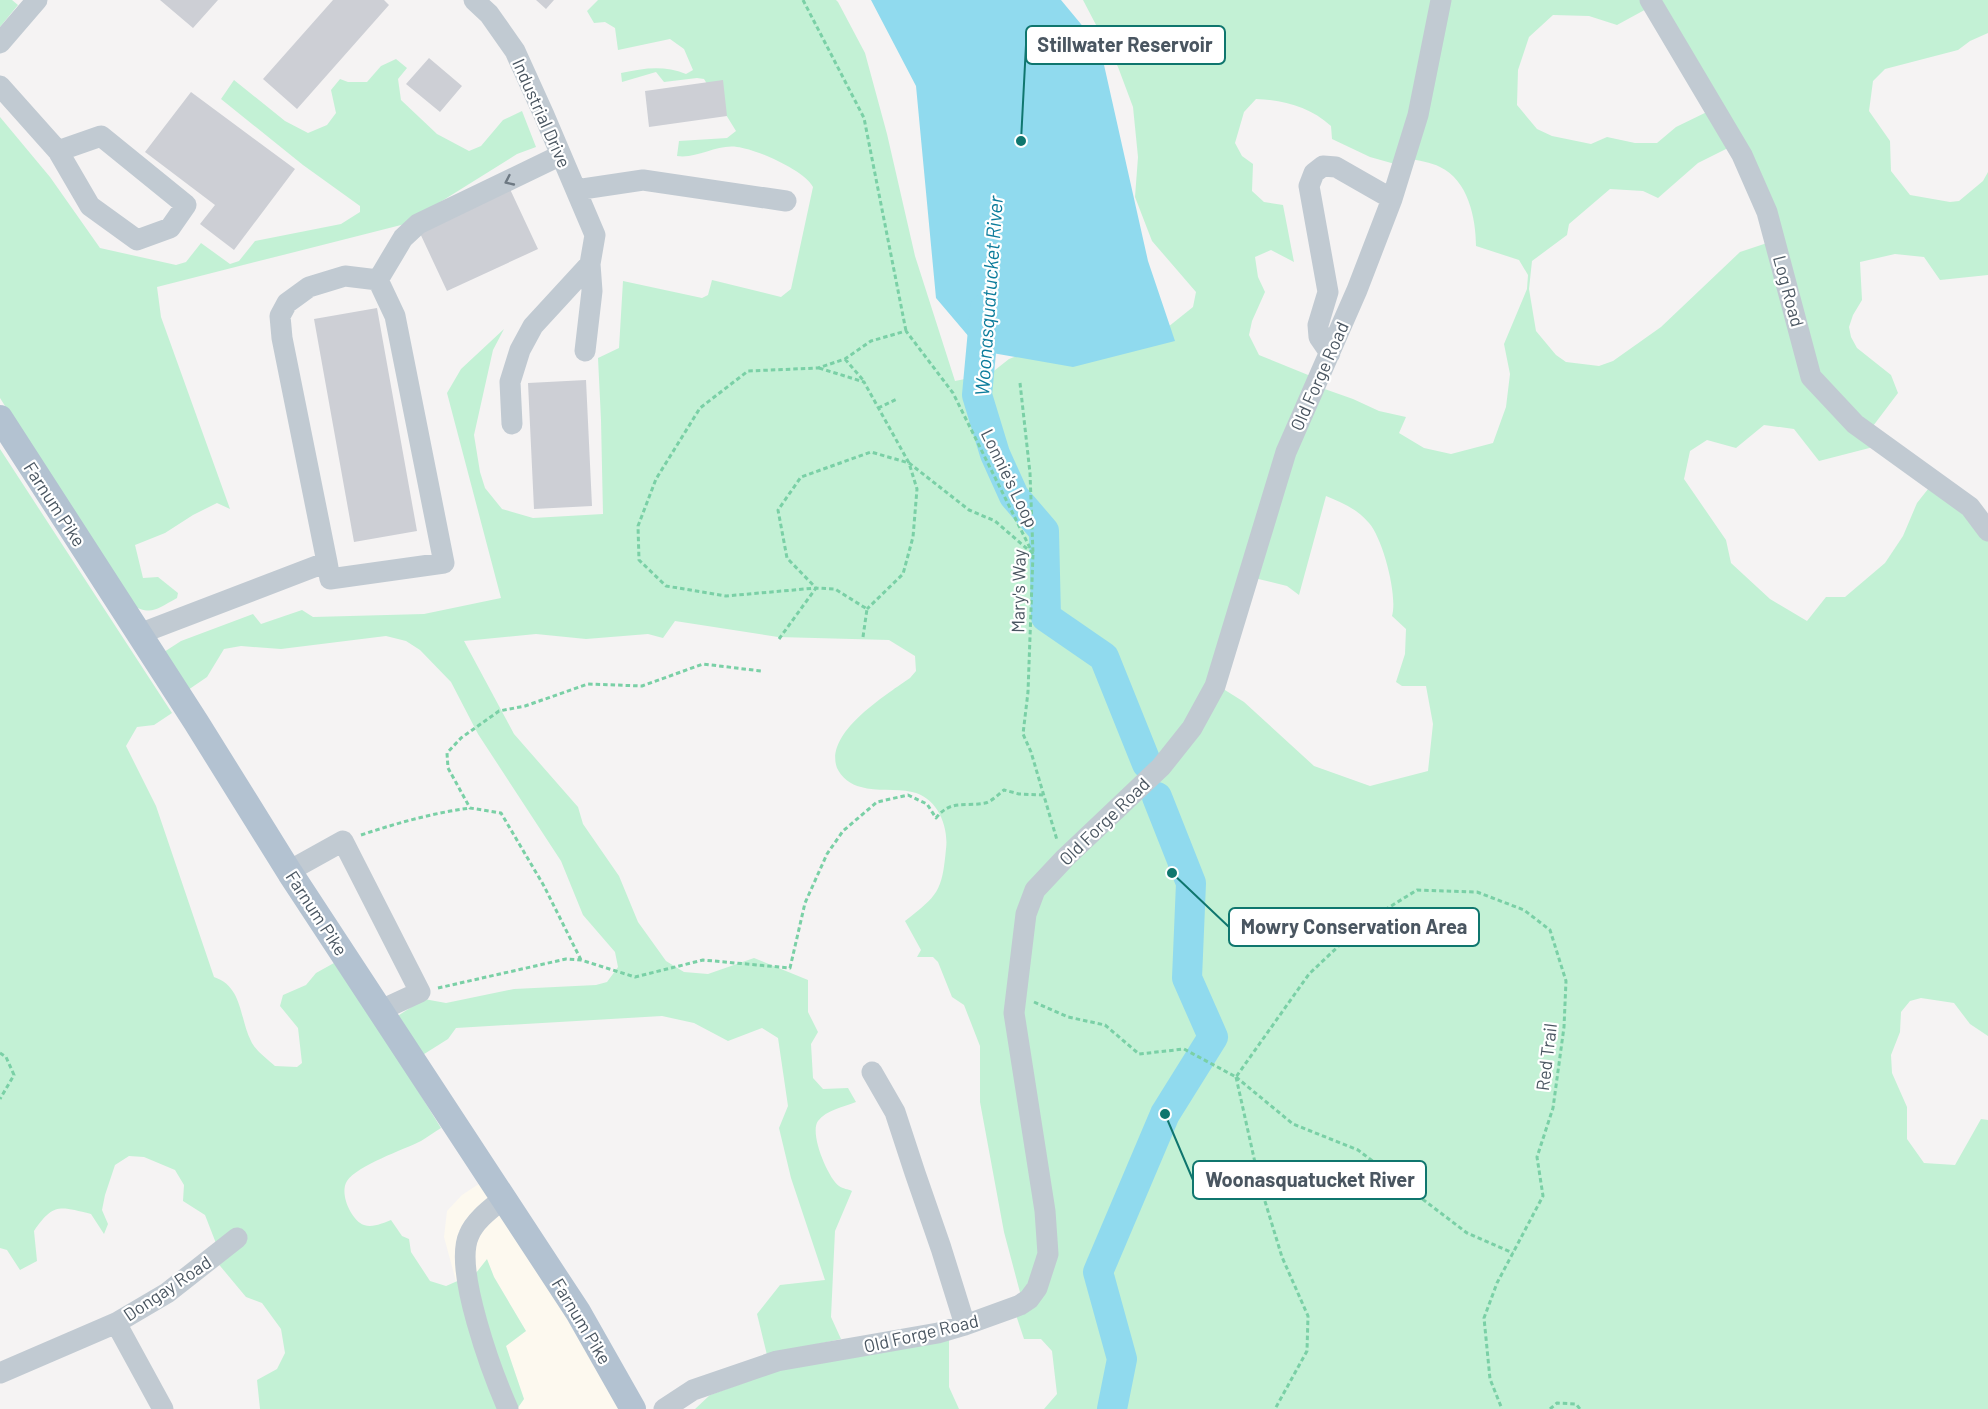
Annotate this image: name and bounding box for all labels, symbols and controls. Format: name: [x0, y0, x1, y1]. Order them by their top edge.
callout: Stillwater Reservoir: [1026, 26, 1225, 64]
text: Stillwater Reservoir: [1037, 32, 1213, 56]
street label: Industrial Drive: [508, 55, 576, 171]
one-way arrow: [504, 174, 515, 186]
water label: Woonasquatucket River: [969, 194, 1007, 397]
street label: Log Road: [1769, 253, 1809, 329]
street label: Old Forge Road: [1285, 318, 1353, 434]
street label: Lonnie's Loop: [977, 425, 1043, 531]
street label: Farnum Pike: [19, 457, 91, 551]
street label: Mary's Way: [1006, 549, 1030, 633]
street label: Old Forge Road: [1054, 772, 1154, 870]
street label: Farnum Pike: [281, 866, 353, 960]
callout: Mowry Conservation Area: [1229, 908, 1479, 946]
text: Mowry Conservation Area: [1241, 914, 1467, 938]
street label: Red Trail: [1531, 1022, 1561, 1092]
callout: Woonasquatucket River: [1193, 1161, 1426, 1199]
text: Woonasquatucket River: [1205, 1167, 1415, 1191]
street label: Dongay Road: [119, 1251, 215, 1325]
street label: Farnum Pike: [548, 1274, 616, 1368]
street label: Old Forge Road: [862, 1309, 980, 1357]

